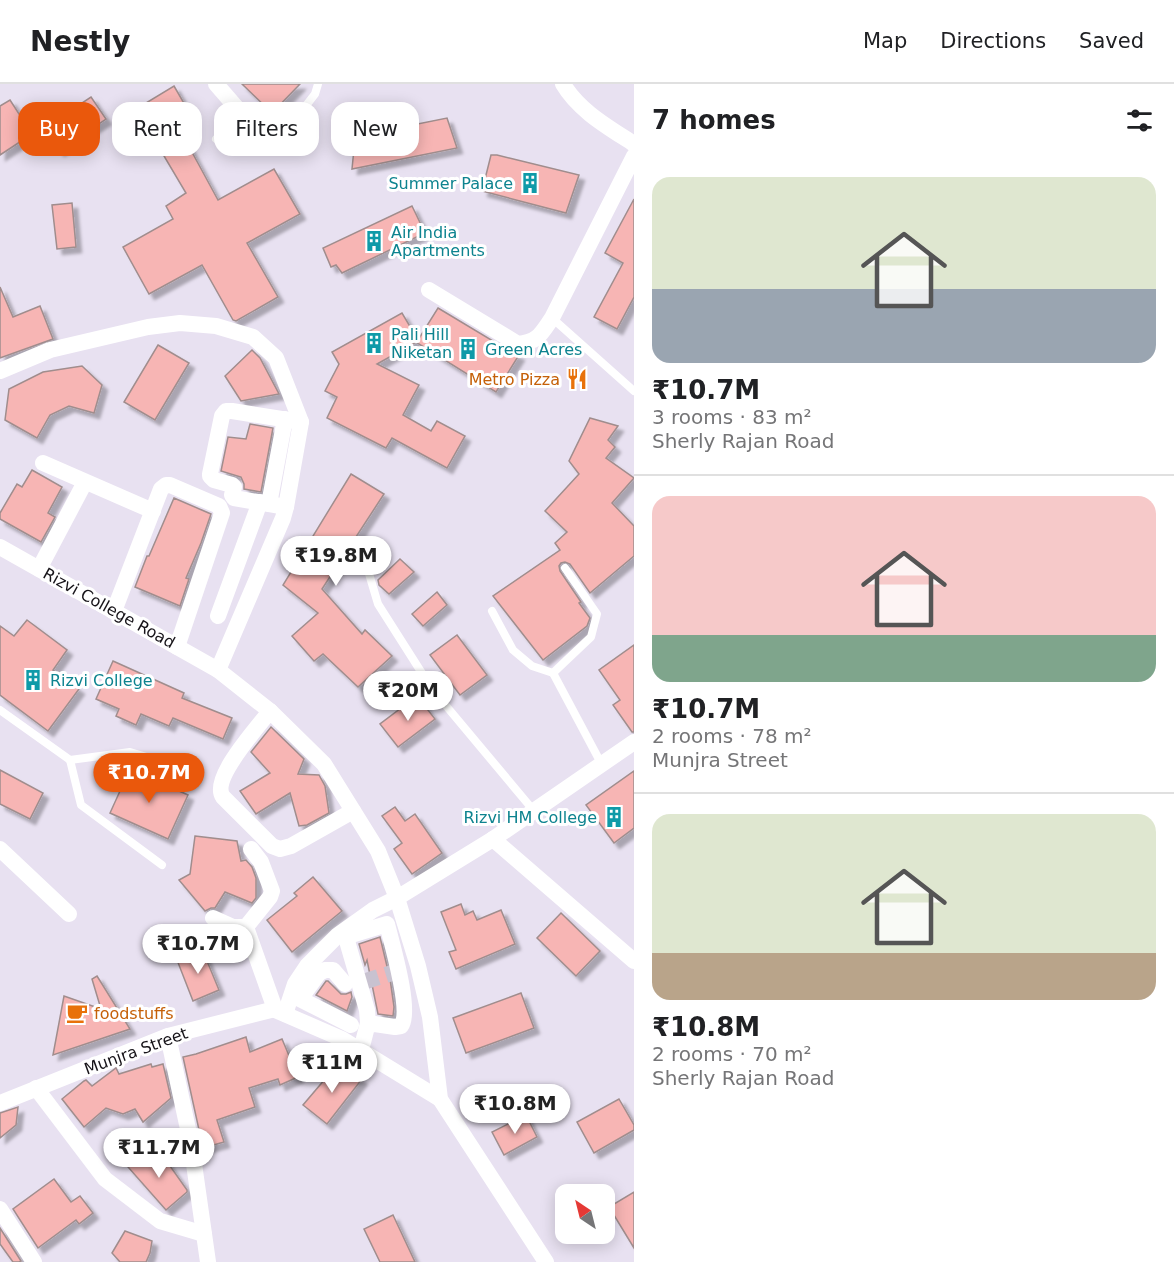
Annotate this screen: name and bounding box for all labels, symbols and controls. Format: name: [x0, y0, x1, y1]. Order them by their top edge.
text: Nestly: [30, 25, 130, 58]
text: Map: [863, 29, 907, 53]
text: Directions: [940, 29, 1046, 53]
text: Saved: [1079, 29, 1144, 53]
chip: Buy: [18, 102, 100, 156]
chip: Rent: [112, 102, 202, 156]
chip: Filters: [214, 102, 319, 156]
chip: New: [331, 102, 419, 156]
icon: filters: [1123, 104, 1156, 137]
text: 7 homes: [652, 105, 776, 135]
building icon: Summer Palace: [518, 171, 542, 195]
place label: Summer Palace: [388, 174, 513, 193]
icon: home: [850, 216, 958, 324]
place label: Air India Apartments: [391, 223, 485, 260]
building icon: Air India Apartments: [362, 229, 386, 253]
place label: Pali Hill Niketan: [391, 325, 452, 362]
building icon: Pali Hill Niketan: [362, 331, 386, 355]
building icon: Green Acres: [456, 337, 480, 361]
place label: Green Acres: [485, 340, 582, 359]
restaurant icon: Metro Pizza: [565, 367, 589, 391]
place label: Metro Pizza: [469, 370, 560, 389]
text: ₹10.7M: [652, 375, 760, 405]
text: 3 rooms · 83 m²: [652, 405, 812, 429]
text: Sherly Rajan Road: [652, 429, 834, 453]
icon: home: [850, 535, 958, 643]
pin: ₹19.8M: [287, 536, 385, 587]
text: ₹19.8M: [294, 543, 378, 567]
street label: Rizvi College Road: [40, 564, 178, 652]
building icon: Rizvi College: [21, 668, 45, 692]
place label: Rizvi College: [50, 671, 153, 690]
pin: ₹20M: [372, 671, 444, 722]
text: ₹20M: [377, 678, 439, 702]
text: ₹10.7M: [652, 694, 760, 724]
text: 2 rooms · 78 m²: [652, 724, 812, 748]
text: Munjra Street: [652, 748, 788, 772]
pin: ₹10.7M: [100, 753, 198, 804]
text: ₹10.7M: [107, 760, 191, 784]
building icon: Rizvi HM College: [602, 805, 626, 829]
place label: Rizvi HM College: [463, 808, 597, 827]
icon: home: [850, 853, 958, 961]
pin: ₹10.7M: [149, 924, 247, 975]
text: ₹10.7M: [156, 931, 240, 955]
cafe icon: foodstuffs: [65, 1001, 89, 1025]
place label: foodstuffs: [94, 1004, 173, 1023]
text: ₹10.8M: [652, 1012, 760, 1042]
street label: Munjra Street: [82, 1023, 190, 1079]
text: 2 rooms · 70 m²: [652, 1042, 812, 1066]
pin: ₹11M: [296, 1043, 368, 1094]
text: ₹11M: [301, 1050, 363, 1074]
text: Sherly Rajan Road: [652, 1066, 834, 1090]
pin: ₹10.8M: [466, 1084, 564, 1135]
text: ₹10.8M: [473, 1091, 557, 1115]
pin: ₹11.7M: [110, 1128, 208, 1179]
text: ₹11.7M: [117, 1135, 201, 1159]
north arrow: [555, 1184, 615, 1244]
map controls: [555, 1184, 615, 1244]

